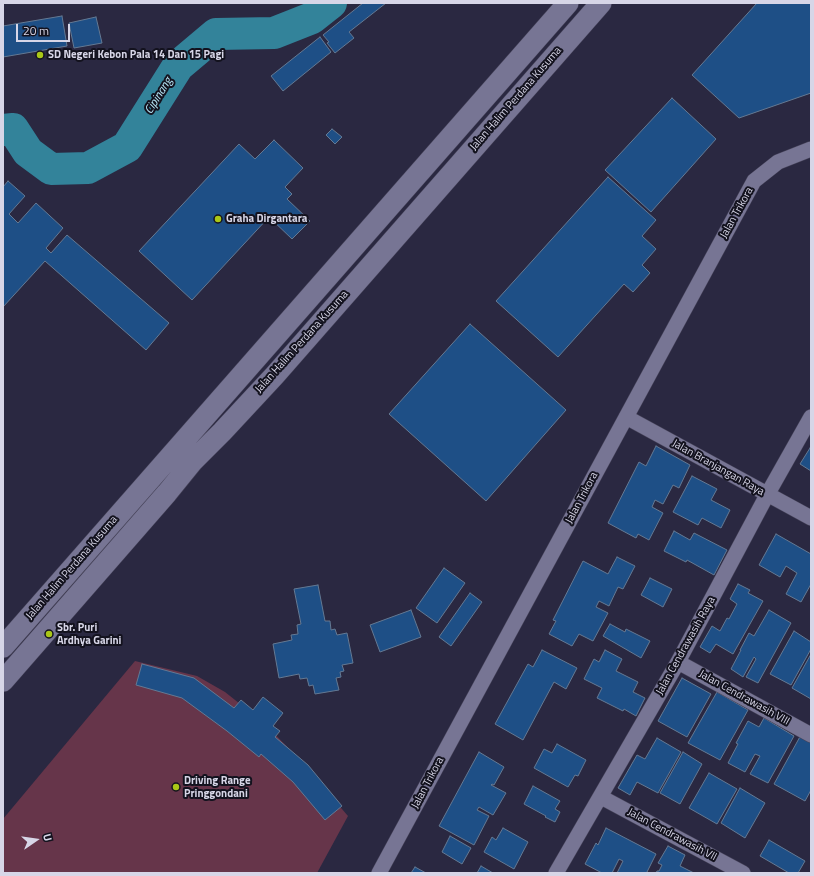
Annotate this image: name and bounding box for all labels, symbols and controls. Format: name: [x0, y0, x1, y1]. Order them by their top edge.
scale bar: [18, 16, 72, 42]
text: 20 m: [23, 21, 49, 40]
street label: Jalan Halim Perdana Kusuma: [467, 44, 565, 154]
place label: SD Negeri Kebon Pala 14 Dan 15 Pagi: [48, 48, 224, 62]
marker: SD Negeri Kebon Pala 14 Dan 15 Pagi: [35, 50, 45, 60]
water label: Cipinang: [142, 75, 176, 117]
street label: Jalan Trikora: [718, 185, 756, 241]
place label: Graha Dirgantara: [226, 212, 307, 226]
marker: Graha Dirgantara: [213, 214, 223, 224]
street label: Jalan Halim Perdana Kusuma: [253, 288, 351, 396]
street label: Jalan Branjangan Raya: [670, 437, 766, 499]
street label: Jalan Trikora: [563, 470, 601, 526]
street label: Jalan Halim Perdana Kusuma: [23, 513, 121, 623]
street label: Jalan Cendrawasih Raya: [654, 595, 718, 697]
place label: Sbr. Puri Ardhya Garini: [57, 621, 121, 647]
marker: Sbr. Puri Ardhya Garini: [44, 629, 54, 639]
street label: Jalan Cendrawasih VIII: [696, 668, 792, 728]
street label: Jalan Trikora: [409, 755, 447, 811]
place label: Driving Range Pringgondani: [184, 774, 251, 800]
marker: Driving Range Pringgondani: [171, 782, 181, 792]
street label: Jalan Cendrawasih VII: [625, 806, 719, 864]
north arrow: [16, 820, 56, 860]
text: U: [39, 832, 56, 843]

